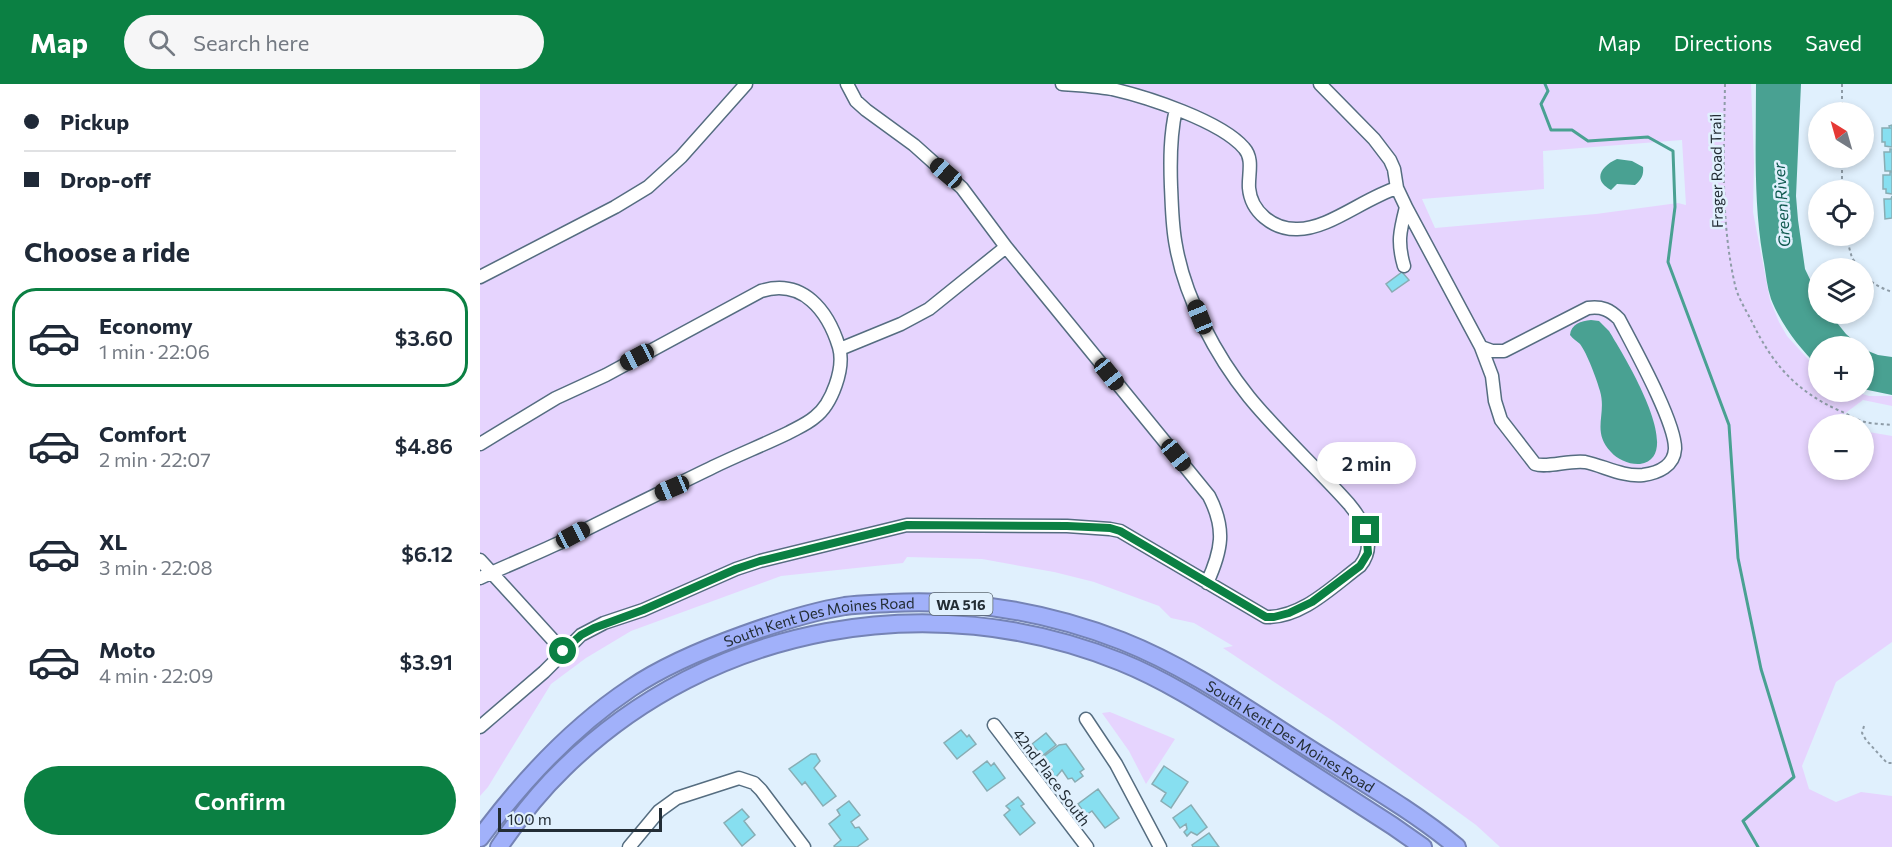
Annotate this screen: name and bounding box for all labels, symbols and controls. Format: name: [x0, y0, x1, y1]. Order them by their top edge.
search box: [124, 15, 544, 69]
text: Map: [30, 25, 88, 59]
icon: search: [145, 26, 178, 59]
text: Search here: [193, 29, 309, 56]
text: Map: [1598, 30, 1641, 55]
text: Directions: [1674, 30, 1772, 55]
text: Saved: [1805, 30, 1862, 55]
north arrow: [1808, 102, 1874, 168]
map controls: [1808, 102, 1874, 480]
text: Pickup: [60, 108, 129, 135]
street label: Frager Road Trail: [1706, 114, 1726, 228]
car: [927, 154, 965, 192]
water label: Green River: [1769, 162, 1793, 248]
text: Drop-off: [60, 166, 151, 193]
button: locate: [1808, 180, 1874, 246]
text: Choose a ride: [24, 235, 190, 268]
button: layers: [1808, 258, 1874, 324]
car: [1185, 297, 1215, 337]
icon: car: [27, 311, 81, 365]
text: Economy: [99, 312, 193, 339]
text: $3.60: [395, 324, 453, 351]
button: +: [1808, 336, 1874, 402]
text: 1 min · 22:06: [99, 339, 210, 363]
car: [617, 341, 657, 373]
car: [1091, 354, 1127, 394]
button: −: [1808, 414, 1874, 480]
icon: car: [27, 419, 81, 473]
text: Comfort: [99, 420, 187, 447]
text: $4.86: [395, 432, 453, 459]
car: [1158, 435, 1194, 475]
callout: 2 min: [1316, 443, 1416, 485]
text: 2 min · 22:07: [99, 447, 211, 471]
text: 2 min: [1342, 451, 1391, 475]
car: [652, 473, 692, 503]
route end: [1352, 516, 1379, 543]
car: [553, 519, 593, 551]
icon: car: [27, 527, 81, 581]
text: XL: [99, 528, 127, 555]
text: $6.12: [401, 540, 453, 567]
text: 3 min · 22:08: [99, 555, 213, 579]
street label: South Kent Des Moines Road: [721, 593, 915, 650]
road number: WA 516: [930, 593, 992, 615]
icon: car: [27, 635, 81, 689]
text: Moto: [99, 636, 155, 663]
route start: [549, 637, 576, 664]
text: $3.91: [400, 648, 453, 675]
text: 4 min · 22:09: [99, 663, 213, 687]
street label: South Kent Des Moines Road: [1203, 676, 1378, 796]
street label: 42nd Place South: [1009, 725, 1095, 829]
button: Confirm: [24, 766, 456, 835]
scale bar: [498, 805, 662, 832]
text: 100 m: [507, 809, 552, 828]

